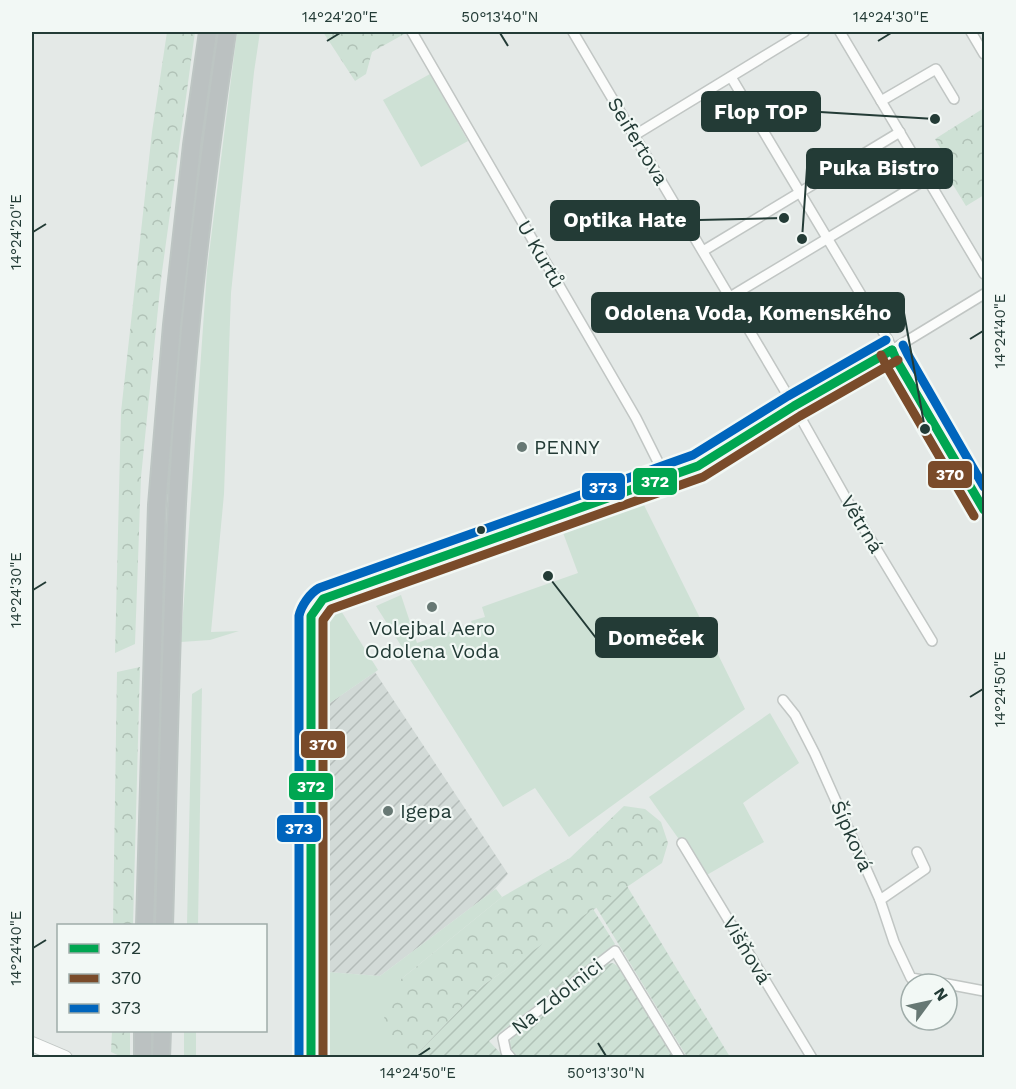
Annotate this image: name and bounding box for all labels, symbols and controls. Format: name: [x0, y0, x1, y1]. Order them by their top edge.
text: 14°24'20"E: [302, 8, 378, 26]
text: 50°13'40"N: [461, 8, 539, 26]
text: 14°24'30"E: [853, 8, 929, 26]
callout: Flop TOP: [702, 92, 820, 131]
street label: Seifertova: [602, 93, 674, 189]
text: Flop TOP: [714, 99, 808, 124]
callout: Puka Bistro: [807, 149, 952, 188]
text: Puka Bistro: [819, 155, 939, 180]
text: 14°24'20"E: [7, 194, 25, 270]
callout: Optika Hate: [551, 201, 699, 240]
text: Optika Hate: [563, 207, 687, 232]
street label: U Kurtů: [512, 216, 570, 292]
callout: Odolena Voda, Komenského: [592, 293, 904, 332]
text: 14°24'40"E: [991, 294, 1009, 368]
text: Odolena Voda, Komenského: [605, 300, 891, 325]
place label: PENNY: [534, 435, 600, 459]
marker: PENNY: [515, 440, 529, 454]
line badge: 370: [927, 460, 973, 489]
text: 370: [936, 465, 964, 484]
line badge: 372: [632, 467, 678, 496]
line badge: 373: [581, 472, 626, 501]
text: 372: [641, 472, 669, 491]
text: 373: [589, 478, 617, 497]
street label: Větrná: [835, 491, 889, 557]
unlabelled marker: [475, 524, 487, 536]
text: 14°24'30"E: [7, 552, 25, 628]
marker: Volejbal Aero Odolena Voda: [425, 600, 439, 614]
place label: Volejbal Aero Odolena Voda: [365, 616, 499, 663]
callout: Domeček: [596, 618, 717, 657]
text: Domeček: [608, 625, 705, 650]
text: 14°24'50"E: [991, 651, 1009, 727]
line badge: 370: [300, 730, 346, 759]
text: 370: [309, 735, 337, 754]
line badge: 372: [288, 772, 334, 801]
text: 372: [297, 777, 325, 796]
street label: Šípková: [826, 797, 878, 875]
place label: Igepa: [400, 799, 452, 823]
marker: Igepa: [381, 804, 395, 818]
line badge: 373: [276, 814, 322, 843]
text: 373: [285, 819, 313, 838]
text: 14°24'40"E: [7, 911, 25, 985]
street label: Višňová: [717, 912, 777, 988]
legend: [57, 924, 267, 1032]
text: 372: [111, 937, 141, 958]
street label: Na Zdolnici: [507, 953, 607, 1039]
text: 370: [111, 967, 142, 988]
north arrow: [899, 972, 959, 1032]
text: N: [930, 984, 952, 1004]
text: 373: [111, 997, 141, 1018]
text: 14°24'50"E: [380, 1064, 456, 1082]
text: 50°13'30"N: [567, 1064, 645, 1082]

